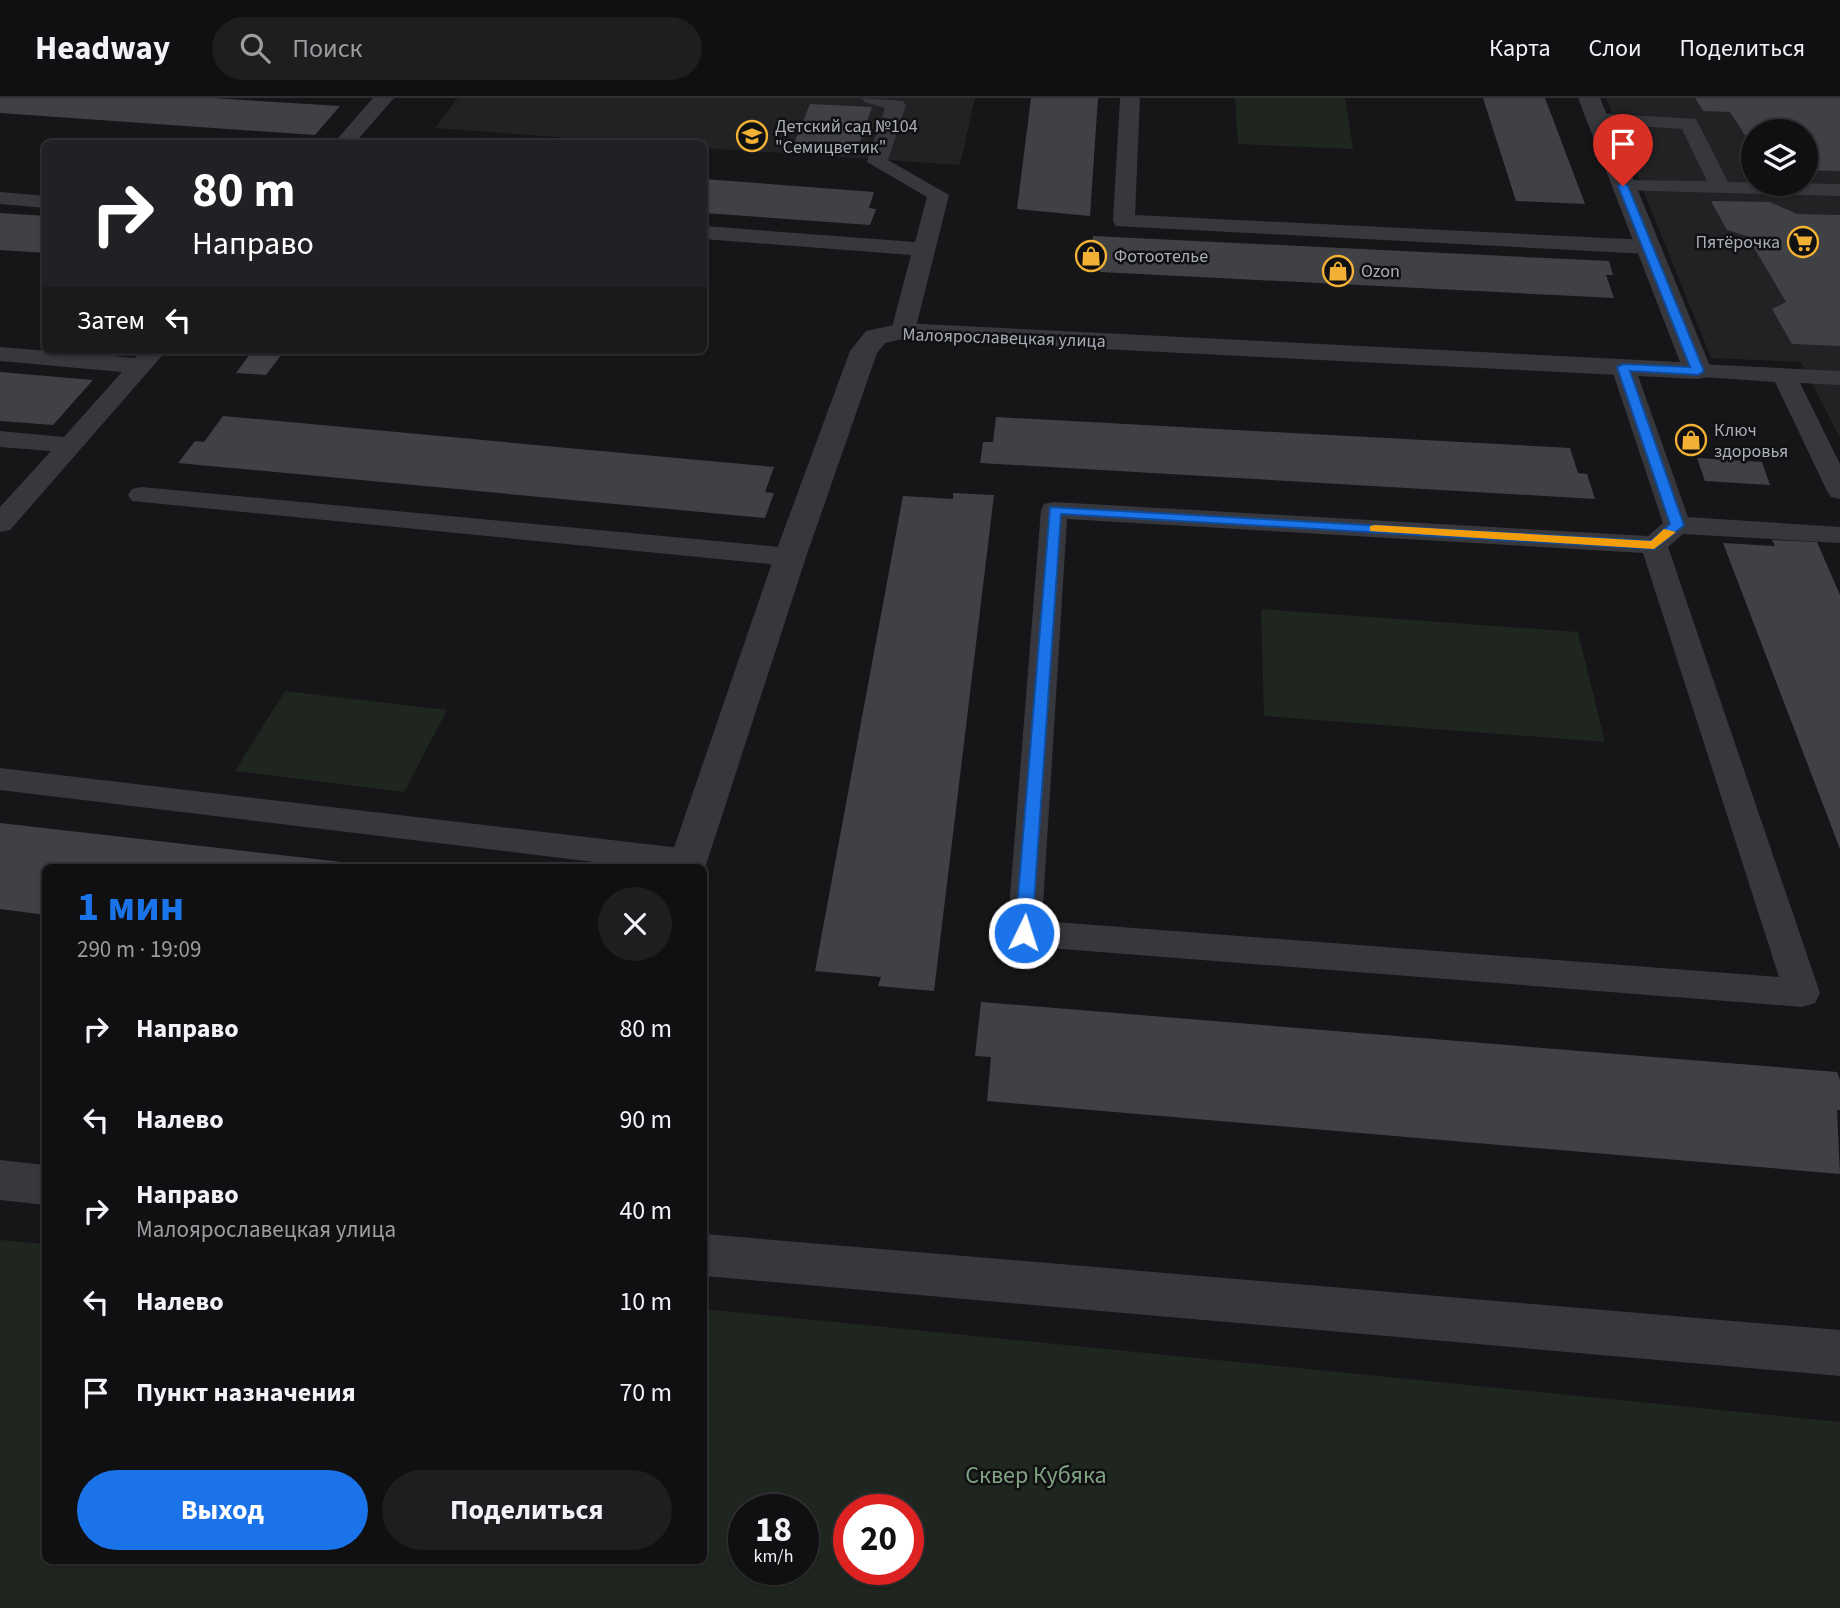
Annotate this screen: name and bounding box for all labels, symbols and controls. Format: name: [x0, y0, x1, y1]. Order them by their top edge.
search box: [212, 17, 702, 80]
text: Headway: [35, 25, 170, 72]
icon: search: [236, 29, 274, 67]
text: Поиск: [292, 30, 362, 67]
text: Карта: [1489, 31, 1551, 66]
text: Слои: [1589, 31, 1642, 66]
text: Поделиться: [1680, 31, 1805, 66]
place label: Детский сад №104 "Семицветик": [775, 114, 918, 160]
pin: [1593, 114, 1653, 186]
school or university icon: Детский сад №104 "Семицветик": [735, 119, 769, 153]
map controls: [1741, 119, 1818, 196]
button: layers: [1741, 119, 1818, 196]
icon: arrive: [1604, 125, 1642, 163]
text: 80 m: [192, 156, 296, 226]
icon: right: [77, 168, 168, 259]
text: Направо: [192, 221, 314, 267]
supermarket icon: Пятёрочка: [1786, 225, 1820, 259]
place label: Пятёрочка: [1695, 230, 1780, 255]
shop icon: Фотоотелье: [1074, 239, 1108, 273]
place label: Фотоотелье: [1114, 244, 1208, 269]
shop icon: Ozon: [1321, 254, 1355, 288]
place label: Ozon: [1361, 259, 1400, 284]
icon: left: [159, 301, 197, 339]
text: Затем: [77, 302, 145, 339]
street label: Малоярославецкая улица: [902, 322, 1106, 354]
place label: Ключ здоровья: [1714, 418, 1788, 464]
shop icon: Ключ здоровья: [1674, 423, 1708, 457]
text: 1 мин: [77, 877, 184, 937]
button: close: [598, 887, 672, 961]
position arrow: [987, 896, 1061, 970]
text: 290 m · 19:09: [77, 933, 201, 966]
icon: right: [77, 1010, 115, 1048]
text: Направо: [136, 1010, 239, 1047]
text: 80 m: [619, 1010, 672, 1047]
icon: left: [77, 1101, 115, 1139]
text: Налево: [136, 1101, 224, 1138]
text: 90 m: [619, 1101, 672, 1138]
text: Направо: [136, 1176, 239, 1213]
icon: right: [77, 1192, 115, 1230]
text: 40 m: [619, 1192, 672, 1229]
text: Малоярославецкая улица: [136, 1213, 396, 1246]
icon: left: [77, 1283, 115, 1321]
text: Налево: [136, 1283, 224, 1320]
text: 10 m: [619, 1283, 672, 1320]
icon: arrive: [77, 1374, 115, 1412]
text: Пункт назначения: [136, 1374, 356, 1411]
text: 70 m: [619, 1374, 672, 1411]
park label: Сквер Кубяка: [965, 1458, 1107, 1493]
button: Выход: [77, 1470, 368, 1550]
button: Поделиться: [382, 1470, 672, 1550]
speed limit sign: 20: [833, 1494, 924, 1585]
text: 18: [755, 1505, 792, 1555]
text: km/h: [754, 1544, 793, 1569]

